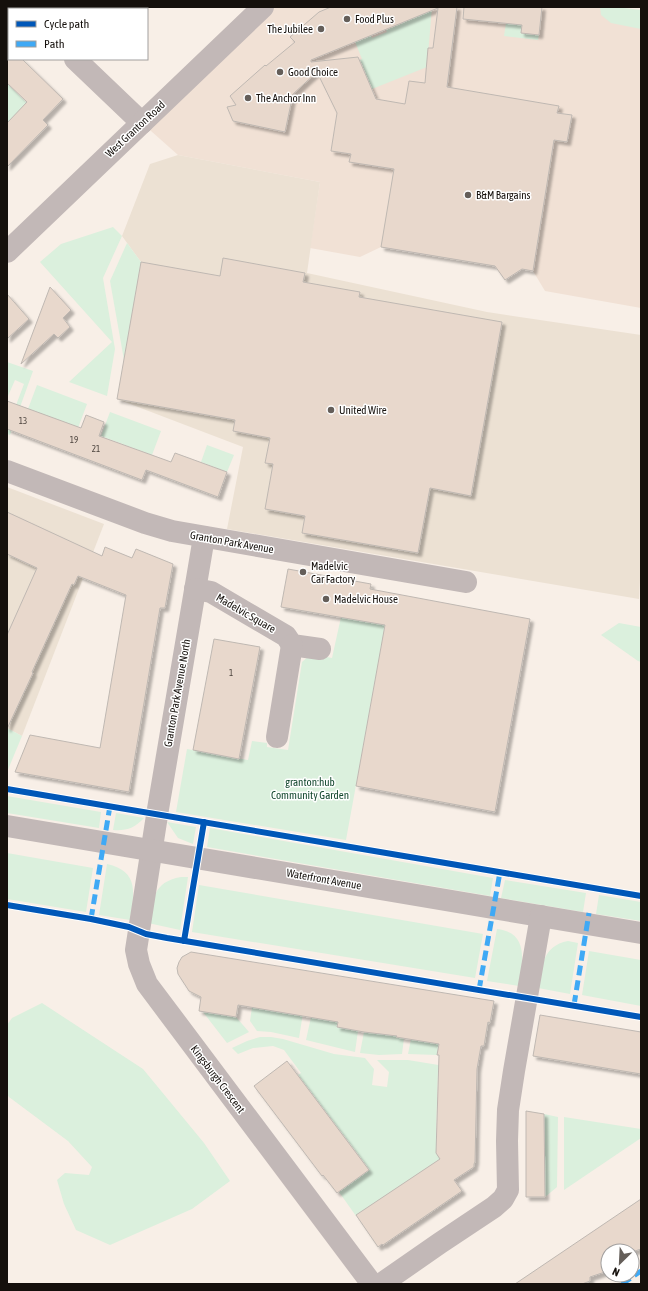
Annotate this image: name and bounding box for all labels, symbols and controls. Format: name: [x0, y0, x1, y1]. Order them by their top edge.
legend: [8, 8, 148, 60]
place label: Food Plus: [355, 13, 394, 25]
marker: Food Plus: [342, 14, 352, 24]
text: Cycle path: [44, 17, 89, 31]
place label: The Jubilee: [267, 23, 313, 35]
marker: The Jubilee: [316, 24, 326, 34]
text: Path: [44, 37, 65, 51]
place label: Good Choice: [288, 66, 338, 78]
marker: Good Choice: [275, 67, 285, 77]
place label: The Anchor Inn: [256, 92, 316, 104]
marker: The Anchor Inn: [243, 93, 253, 103]
street label: West Granton Road: [103, 98, 167, 160]
place label: B&M Bargains: [476, 189, 531, 201]
marker: B&M Bargains: [463, 190, 473, 200]
place label: United Wire: [339, 404, 387, 416]
marker: United Wire: [326, 405, 336, 415]
house number: 13: [19, 416, 27, 426]
house number: 19: [70, 435, 78, 445]
house number: 21: [92, 444, 100, 454]
street label: Granton Park Avenue: [189, 529, 275, 555]
place label: Madelvic Car Factory: [311, 560, 356, 585]
marker: Madelvic Car Factory: [298, 567, 308, 577]
street label: Madelvic Square: [214, 591, 278, 635]
place label: Madelvic House: [334, 593, 398, 605]
marker: Madelvic House: [321, 594, 331, 604]
street label: Granton Park Avenue North: [162, 638, 192, 748]
house number: 1: [229, 668, 233, 678]
park label: granton:hub Community Garden: [271, 776, 349, 801]
street label: Waterfront Avenue: [286, 867, 362, 891]
street label: Kingsburgh Crescent: [189, 1043, 247, 1115]
north arrow: [600, 1243, 640, 1283]
text: N: [611, 1265, 621, 1279]

